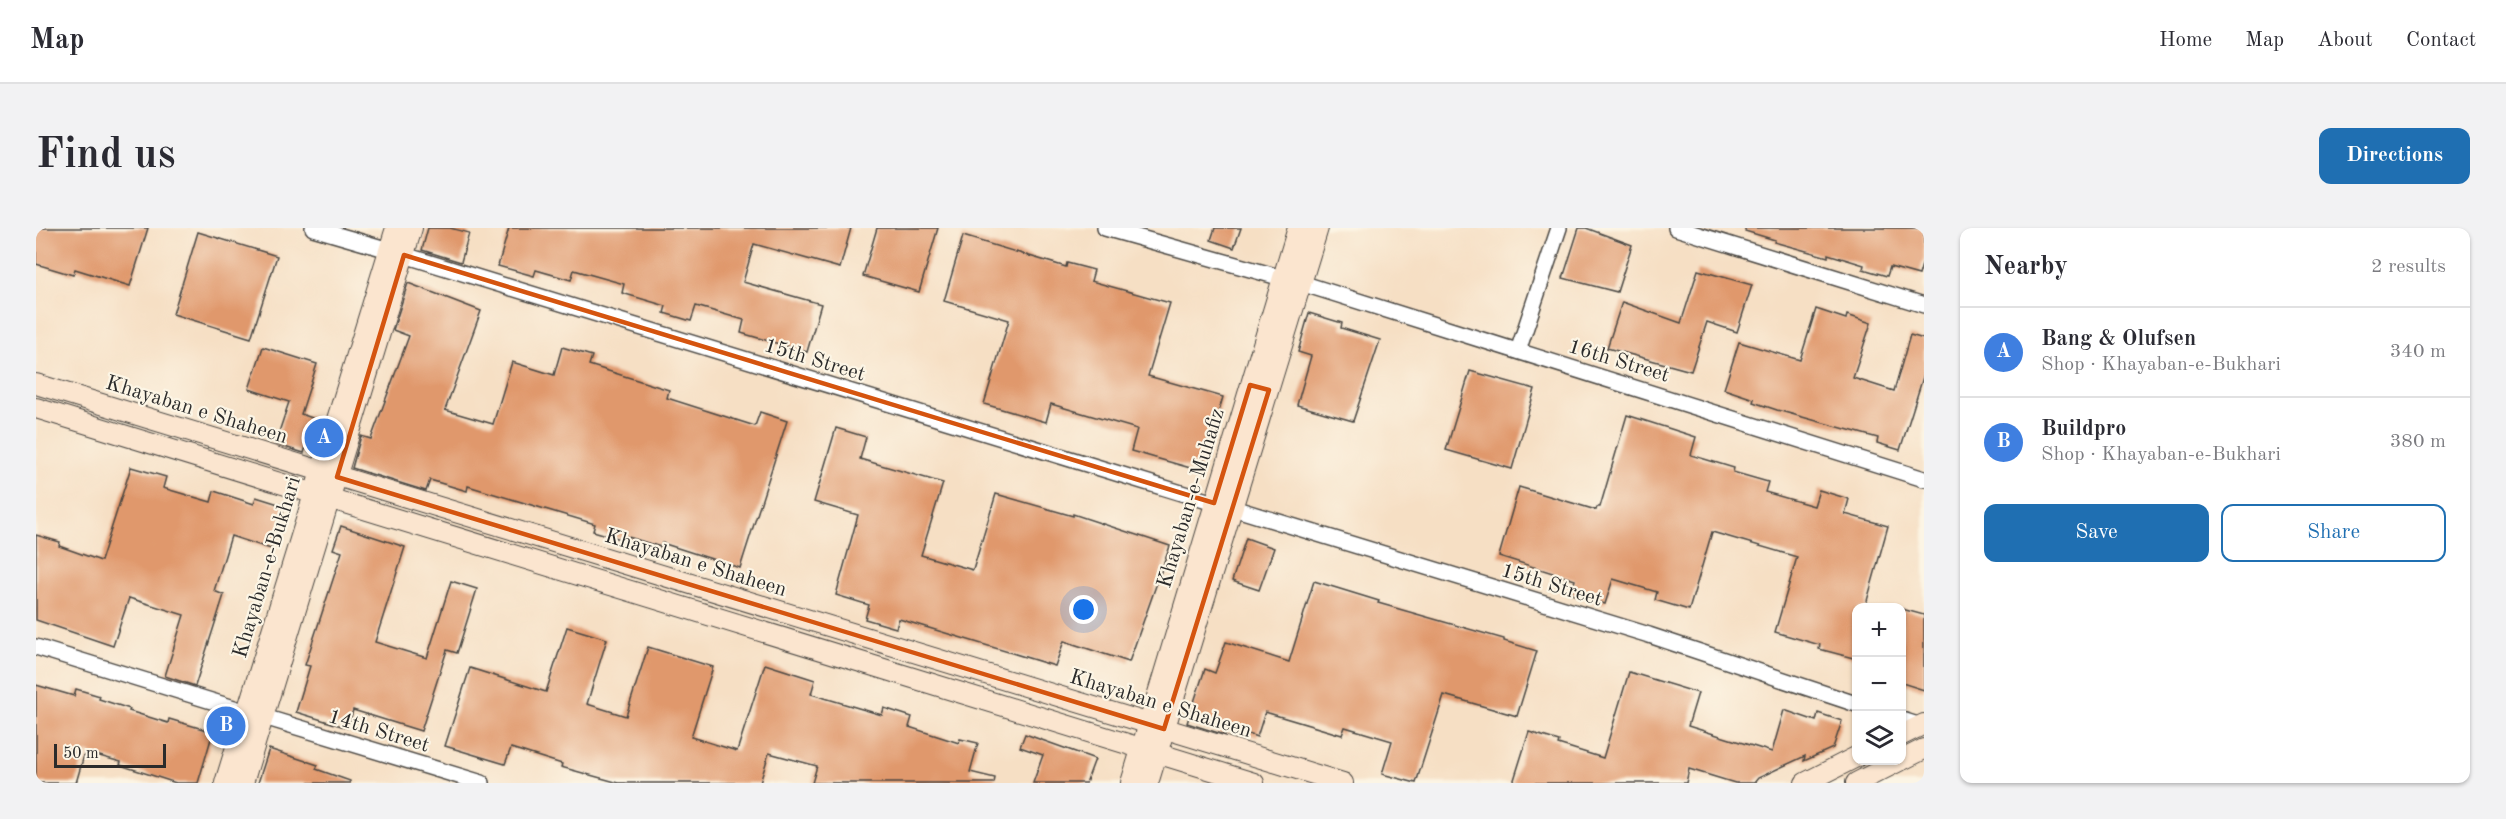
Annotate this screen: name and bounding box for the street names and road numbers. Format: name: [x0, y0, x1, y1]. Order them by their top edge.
street label: 15th Street: [761, 335, 868, 386]
street label: 16th Street: [1565, 336, 1672, 387]
street label: Khayaban e Shaheen: [103, 373, 290, 448]
street label: Khayaban-e-Muhafiz: [1154, 406, 1229, 591]
street label: Khayaban-e-Bukhari: [230, 474, 305, 661]
street label: Khayaban e Shaheen: [602, 526, 789, 601]
street label: 15th Street: [1498, 560, 1605, 611]
street label: Khayaban e Shaheen: [1067, 667, 1254, 742]
street label: 14th Street: [325, 706, 432, 757]

